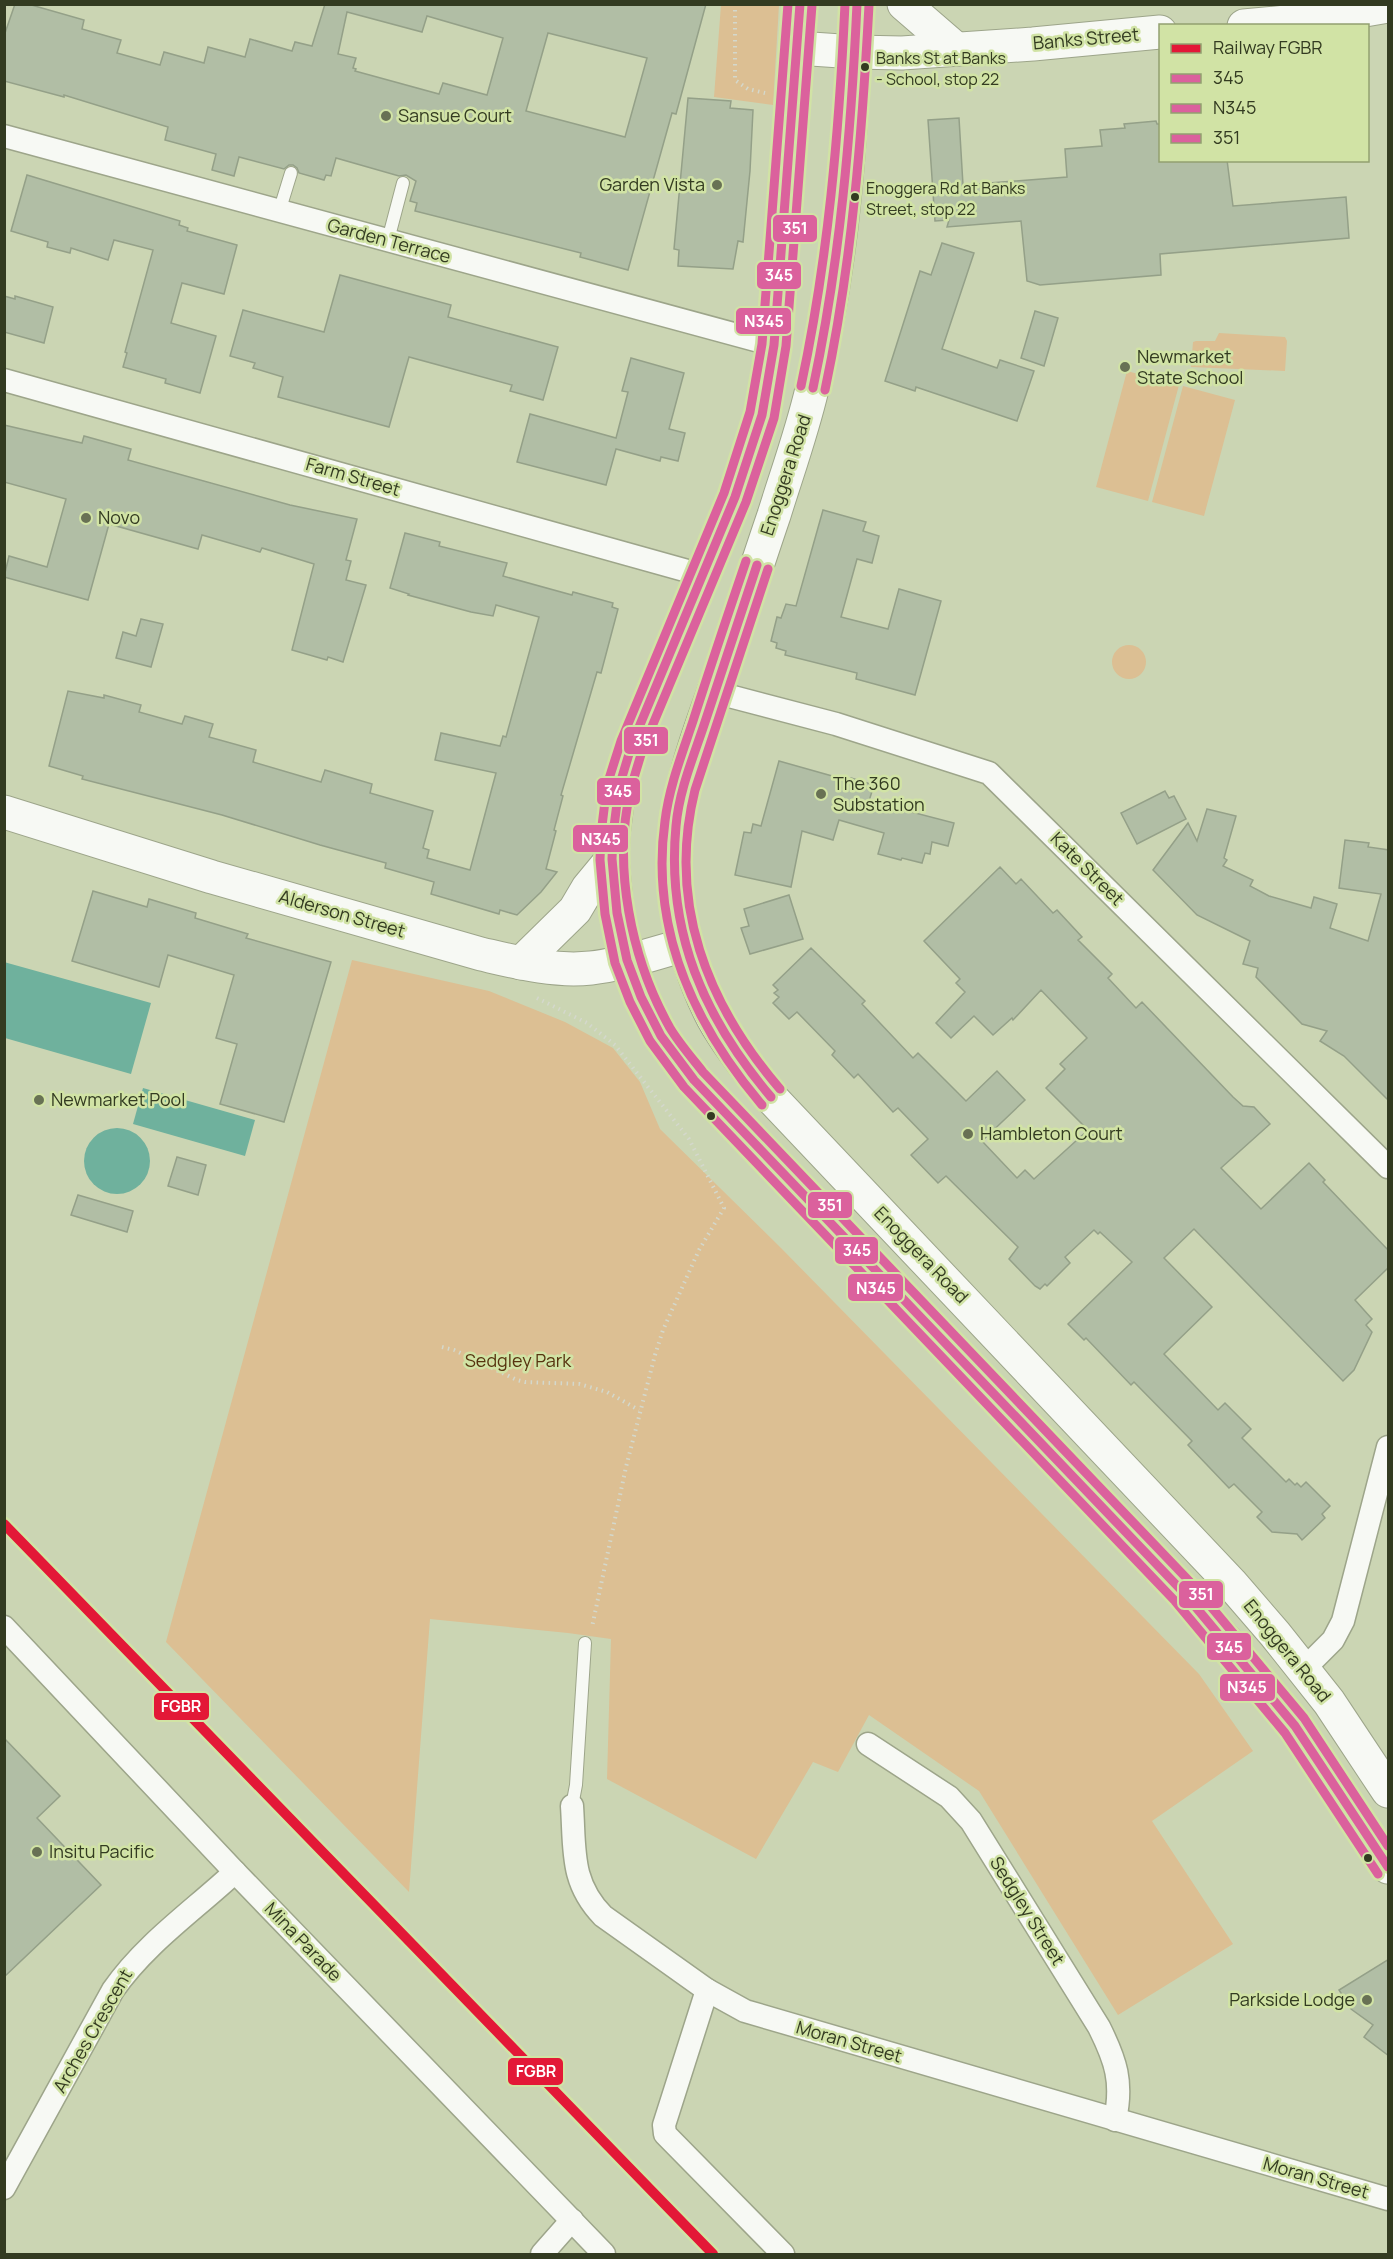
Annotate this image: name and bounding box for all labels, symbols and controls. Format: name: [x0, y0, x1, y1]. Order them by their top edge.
street label: Banks Street: [1032, 21, 1140, 55]
legend: [1159, 24, 1369, 162]
text: Railway FGBR: [1213, 35, 1323, 59]
place label: Banks St at Banks - School, stop 22: [876, 47, 1006, 90]
marker: Banks St at Banks - School, stop 22: [859, 61, 871, 73]
text: 345: [1213, 65, 1244, 89]
text: N345: [1213, 95, 1256, 119]
place label: Sansue Court: [398, 103, 512, 127]
marker: Sansue Court: [379, 109, 393, 123]
text: 351: [1213, 125, 1240, 149]
place label: Garden Vista: [599, 172, 705, 196]
place label: Enoggera Rd at Banks Street, stop 22: [866, 177, 1026, 220]
marker: Garden Vista: [710, 178, 724, 192]
marker: Enoggera Rd at Banks Street, stop 22: [849, 191, 861, 203]
street label: Garden Terrace: [325, 212, 454, 268]
line badge: 351: [772, 214, 818, 243]
text: 351: [782, 217, 808, 239]
line badge: 345: [756, 261, 802, 290]
text: 345: [765, 264, 793, 286]
line badge: N345: [735, 307, 792, 335]
text: N345: [744, 310, 784, 332]
place label: Newmarket State School: [1137, 344, 1244, 389]
marker: Newmarket State School: [1118, 360, 1132, 374]
street label: Enoggera Road: [754, 411, 816, 538]
street label: Farm Street: [303, 451, 403, 501]
place label: Novo: [98, 505, 140, 529]
marker: Novo: [79, 511, 93, 525]
line badge: 351: [623, 726, 669, 755]
text: 351: [633, 729, 659, 751]
place label: The 360 Substation: [833, 771, 925, 816]
line badge: 345: [596, 777, 641, 806]
text: 345: [604, 780, 632, 802]
marker: The 360 Substation: [814, 787, 828, 801]
line badge: N345: [572, 824, 629, 853]
street label: Kate Street: [1046, 826, 1130, 910]
text: N345: [581, 828, 621, 850]
street label: Alderson Street: [276, 884, 408, 943]
place label: Newmarket Pool: [51, 1087, 185, 1111]
marker: Newmarket Pool: [32, 1093, 46, 1107]
unlabelled marker: [705, 1110, 717, 1122]
place label: Hambleton Court: [980, 1121, 1123, 1145]
marker: Hambleton Court: [961, 1127, 975, 1141]
line badge: 351: [807, 1191, 853, 1219]
text: 351: [817, 1194, 843, 1216]
street label: Enoggera Road: [869, 1201, 974, 1308]
line badge: 345: [834, 1236, 879, 1265]
text: 345: [843, 1239, 871, 1261]
line badge: N345: [847, 1273, 904, 1302]
text: N345: [856, 1277, 896, 1299]
park label: Sedgley Park: [465, 1348, 572, 1372]
line badge: 351: [1178, 1580, 1224, 1609]
text: 351: [1188, 1583, 1214, 1605]
street label: Enoggera Road: [1239, 1594, 1337, 1707]
line badge: 345: [1206, 1632, 1252, 1661]
text: 345: [1215, 1636, 1243, 1658]
line badge: N345: [1219, 1673, 1276, 1702]
text: N345: [1227, 1676, 1267, 1698]
line badge: FGBR: [153, 1692, 210, 1721]
text: FGBR: [161, 1695, 201, 1717]
place label: Insitu Pacific: [49, 1839, 154, 1863]
marker: Insitu Pacific: [30, 1845, 44, 1859]
street label: Sedgley Street: [985, 1852, 1071, 1969]
unlabelled marker: [1362, 1852, 1374, 1864]
street label: Mina Parade: [260, 1897, 348, 1986]
street label: Arches Crescent: [47, 1964, 137, 2097]
place label: Parkside Lodge: [1229, 1987, 1355, 2011]
marker: Parkside Lodge: [1360, 1993, 1374, 2007]
street label: Moran Street: [794, 2014, 905, 2068]
line badge: FGBR: [507, 2057, 564, 2086]
text: FGBR: [516, 2060, 556, 2082]
street label: Moran Street: [1261, 2150, 1372, 2204]

